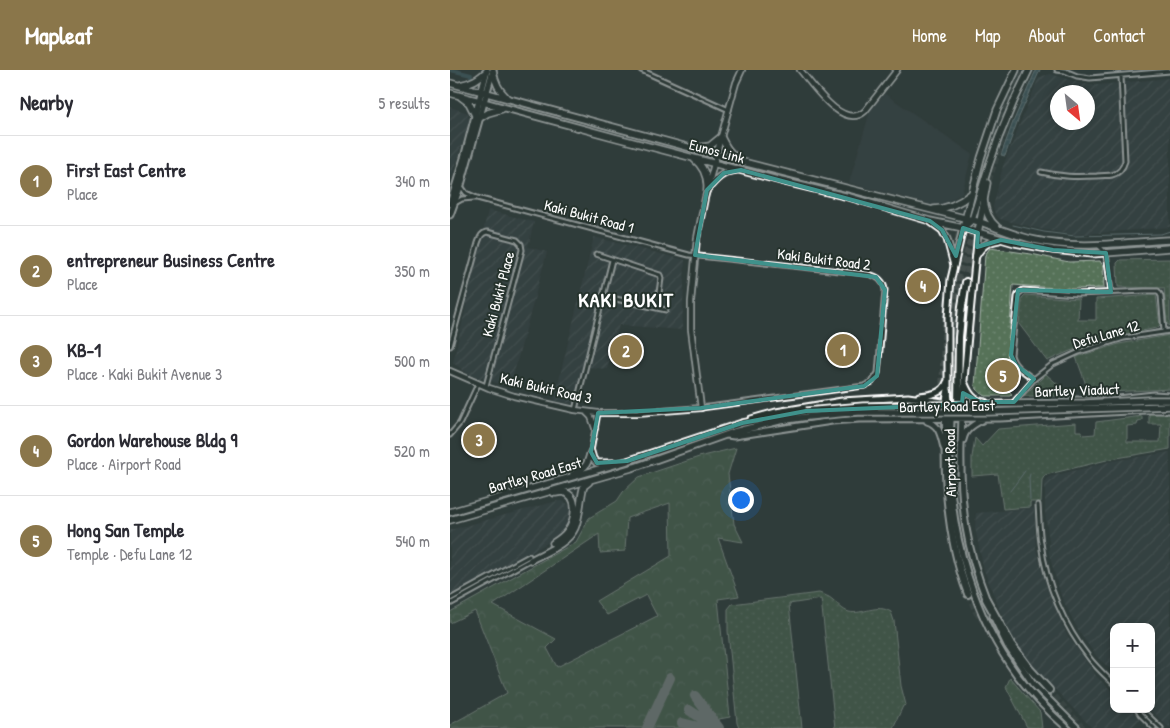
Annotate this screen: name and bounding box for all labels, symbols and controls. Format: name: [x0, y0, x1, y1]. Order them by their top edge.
text: Mapleaf: [25, 19, 93, 51]
text: Home: [912, 23, 947, 48]
text: Map: [975, 23, 1000, 48]
text: About: [1028, 23, 1065, 48]
text: Contact: [1093, 23, 1145, 48]
north arrow: [1050, 85, 1095, 130]
text: Nearby: [20, 88, 73, 117]
text: 5 results: [379, 92, 430, 114]
street label: Eunos Link: [687, 134, 747, 168]
text: First East Centre: [67, 157, 186, 183]
text: 1: [33, 170, 39, 192]
text: 340 m: [395, 170, 430, 192]
text: Place: [67, 183, 98, 205]
street label: Kaki Bukit Road 1: [542, 194, 636, 238]
street label: Kaki Bukit Road 2: [776, 243, 872, 275]
text: entrepreneur Business Centre: [67, 247, 275, 273]
street label: Kaki Bukit Place: [477, 249, 519, 339]
text: 2: [32, 260, 40, 282]
text: 350 m: [394, 260, 430, 282]
pin: 4: [907, 267, 939, 305]
text: Place: [67, 273, 98, 295]
district label: KAKI BUKIT: [578, 286, 674, 313]
street label: Defu Lane 12: [1070, 315, 1142, 353]
pin: 1: [827, 331, 859, 369]
pin: 2: [610, 332, 642, 370]
text: KB-1: [67, 337, 101, 363]
text: 3: [32, 350, 40, 372]
text: 500 m: [394, 350, 430, 372]
pin: 5: [987, 357, 1019, 395]
text: Place · Kaki Bukit Avenue 3: [67, 363, 222, 385]
street label: Kaki Bukit Road 3: [498, 367, 594, 409]
street label: Bartley Viaduct: [1034, 378, 1121, 402]
street label: Bartley Road East: [899, 395, 996, 417]
pin: 3: [463, 421, 495, 459]
text: Gordon Warehouse Bldg 9: [67, 427, 238, 453]
street label: Airport Road: [939, 429, 961, 497]
text: 4: [33, 440, 39, 462]
text: 520 m: [394, 440, 430, 462]
street label: Bartley Road East: [486, 451, 585, 498]
text: Place · Airport Road: [67, 453, 181, 475]
your location: [728, 487, 754, 513]
text: Hong San Temple: [67, 517, 184, 543]
text: 5: [33, 530, 39, 552]
text: 540 m: [396, 530, 430, 552]
text: Temple · Defu Lane 12: [67, 543, 192, 565]
map controls: [1110, 623, 1155, 713]
button: +: [1110, 623, 1155, 668]
button: −: [1110, 668, 1155, 713]

